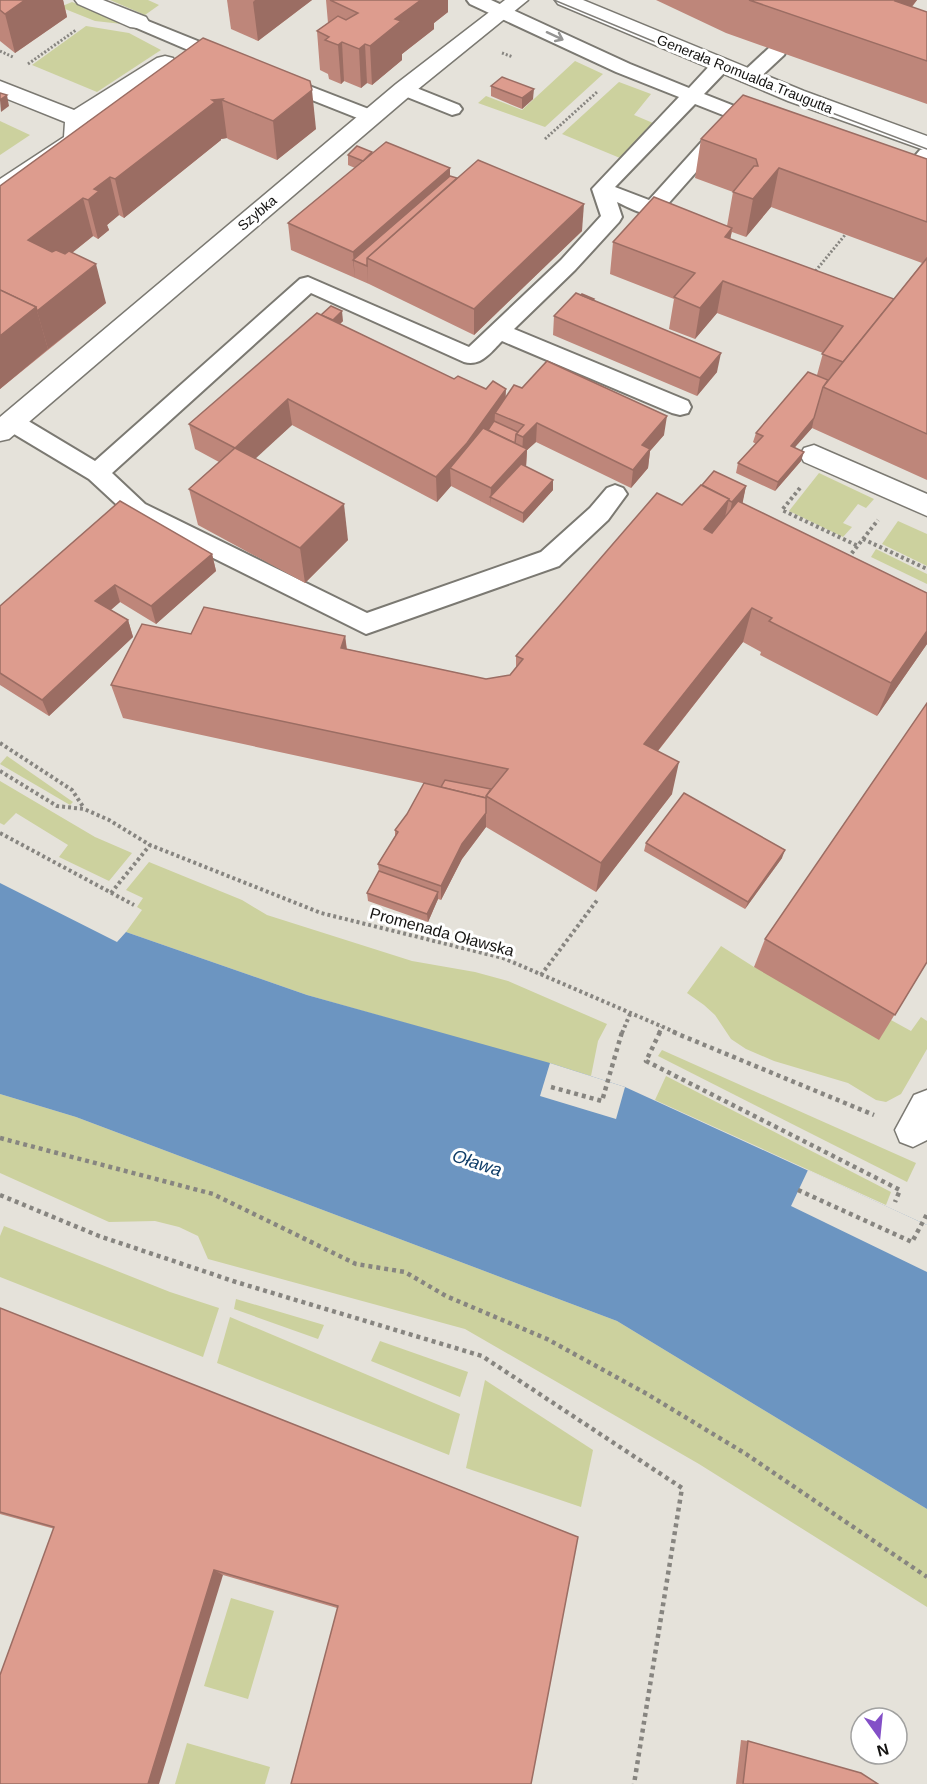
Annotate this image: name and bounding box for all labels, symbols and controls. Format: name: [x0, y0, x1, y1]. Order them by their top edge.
one-way arrow: [545, 31, 563, 43]
street label: Generała Romualda Traugutta: [655, 31, 836, 117]
street label: Szybka: [234, 192, 280, 234]
street label: Promenada Oławska: [368, 905, 516, 959]
water label: Oława: [450, 1146, 504, 1180]
north arrow: [849, 1706, 909, 1766]
text: N: [875, 1740, 891, 1760]

